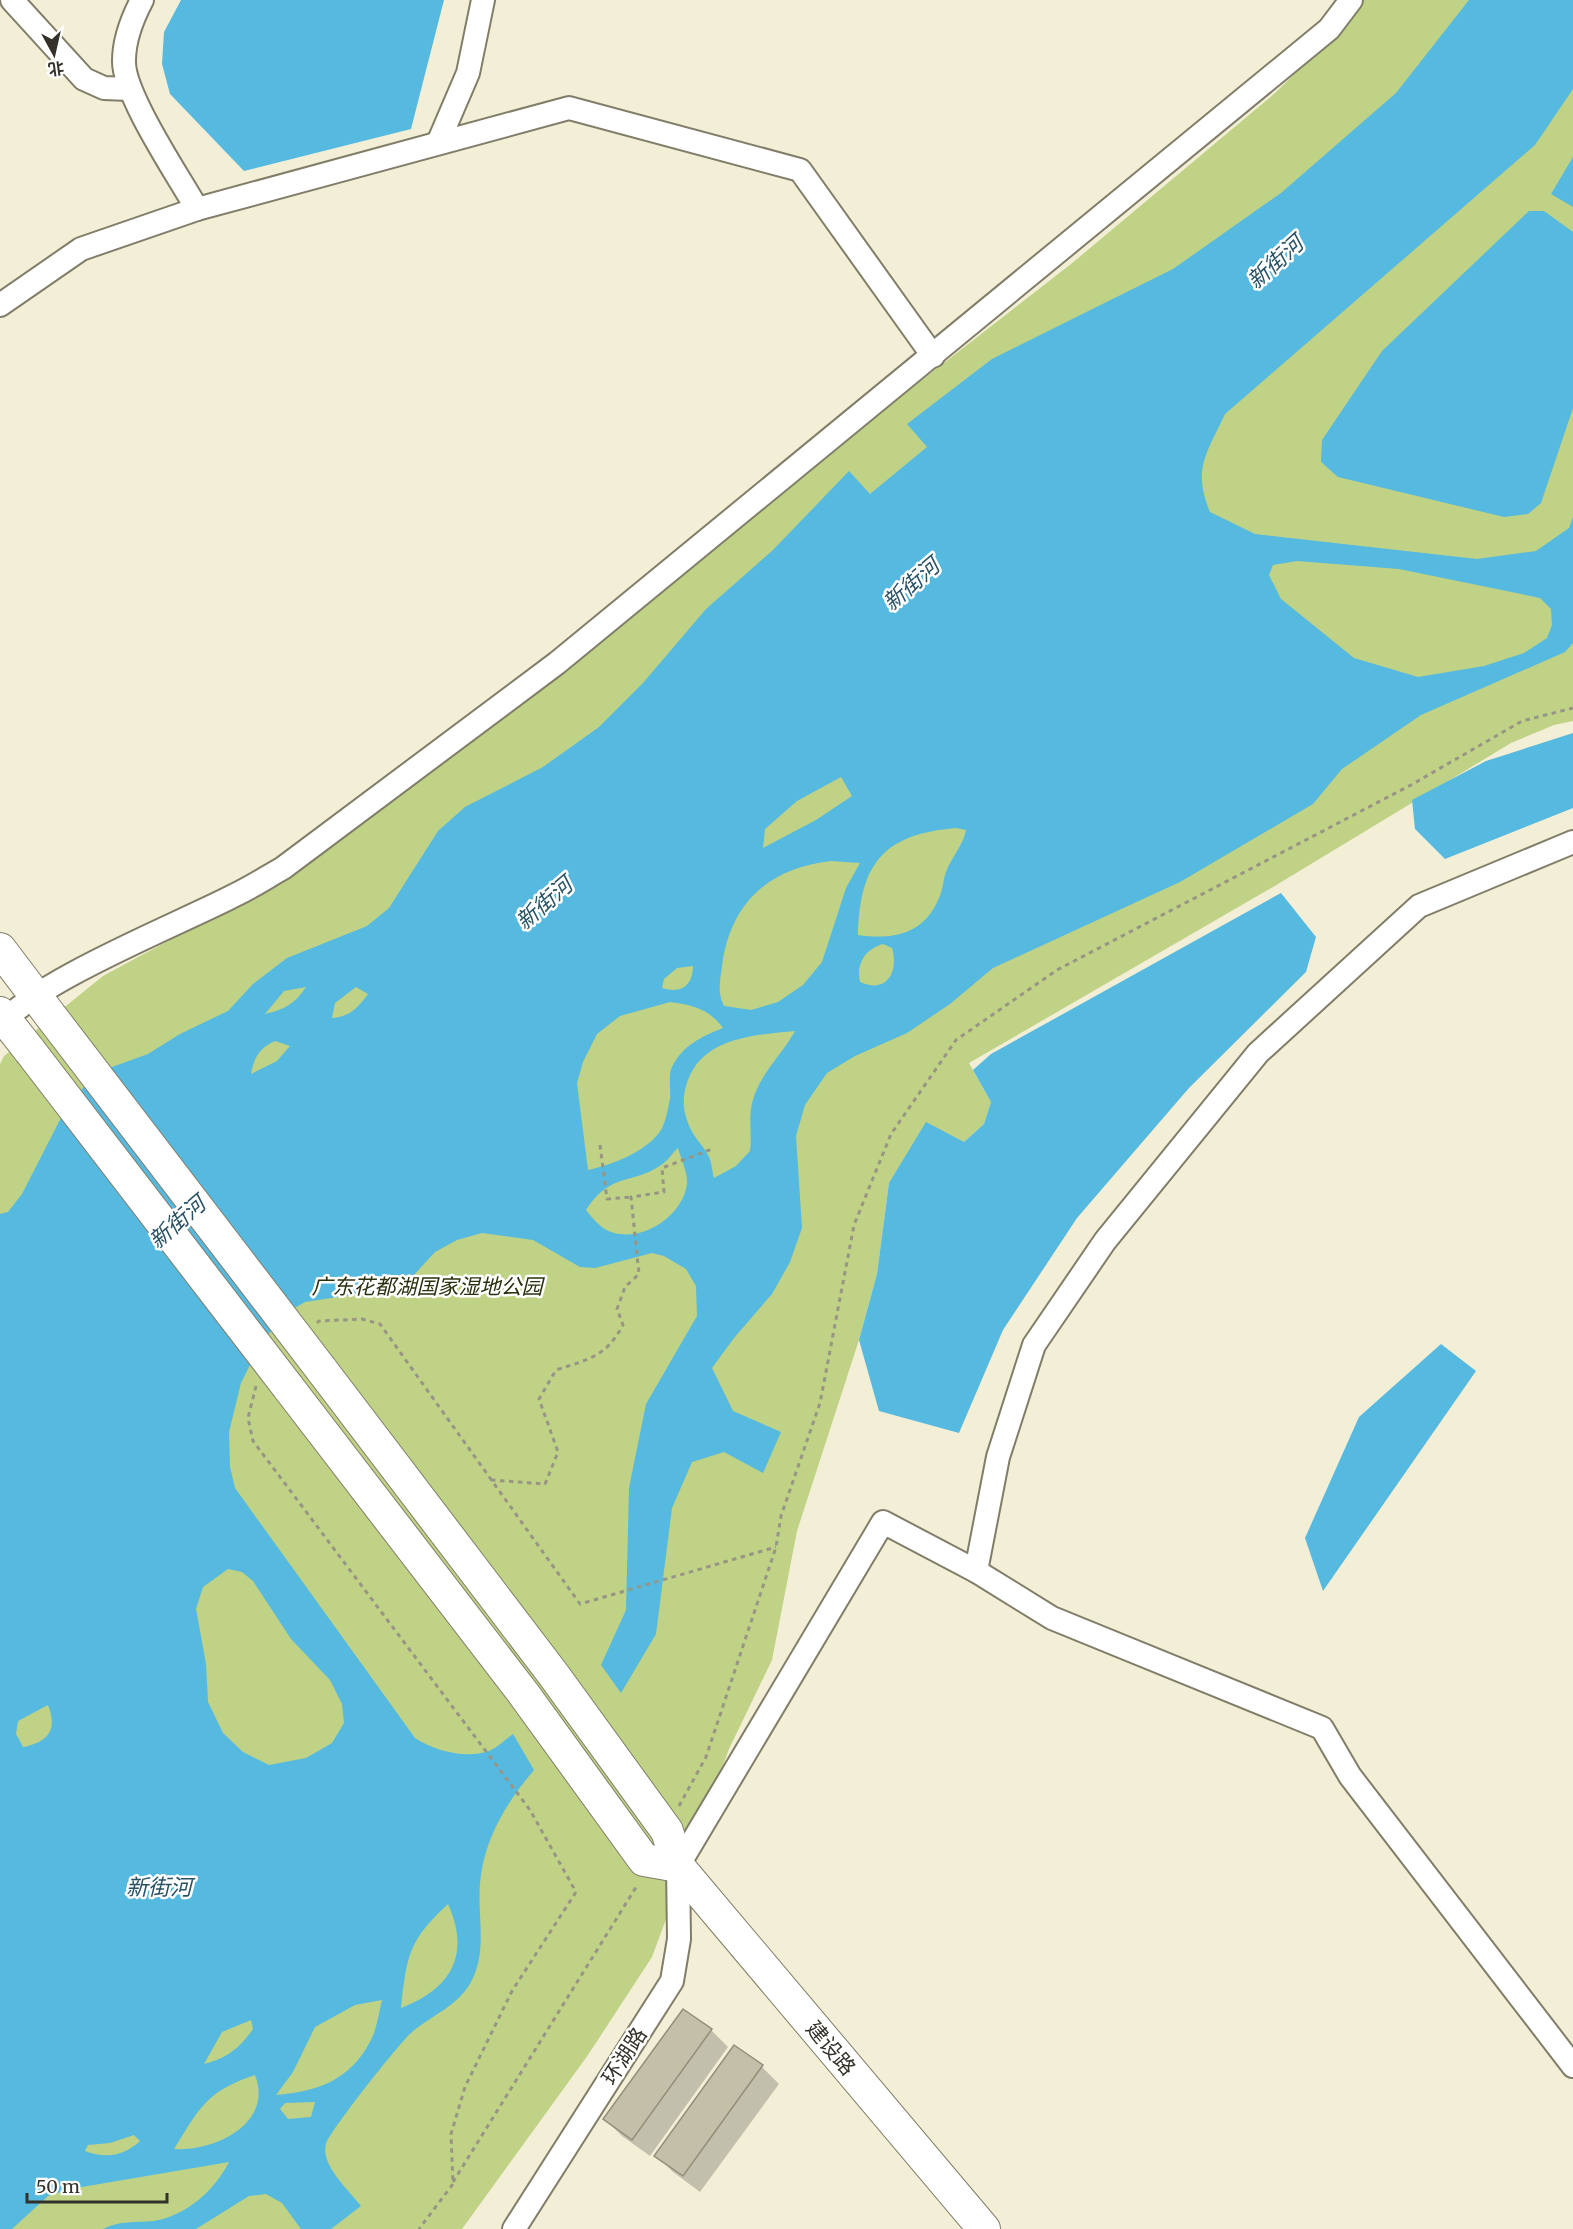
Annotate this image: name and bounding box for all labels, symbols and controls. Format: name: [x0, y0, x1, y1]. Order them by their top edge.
north arrow: [24, 24, 84, 84]
text: 北: [47, 58, 65, 80]
water label: 新街河: [1241, 227, 1312, 294]
water label: 新街河: [877, 549, 948, 616]
water label: 新街河: [510, 868, 581, 935]
water label: 新街河: [143, 1187, 214, 1254]
park label: 广东花都湖国家湿地公园: [312, 1273, 545, 1300]
water label: 新街河: [126, 1873, 196, 1901]
street label: 建设路: [800, 2015, 862, 2081]
street label: 环湖路: [596, 2022, 652, 2090]
scale bar: [27, 2166, 166, 2204]
text: 50 m: [36, 2175, 80, 2198]

